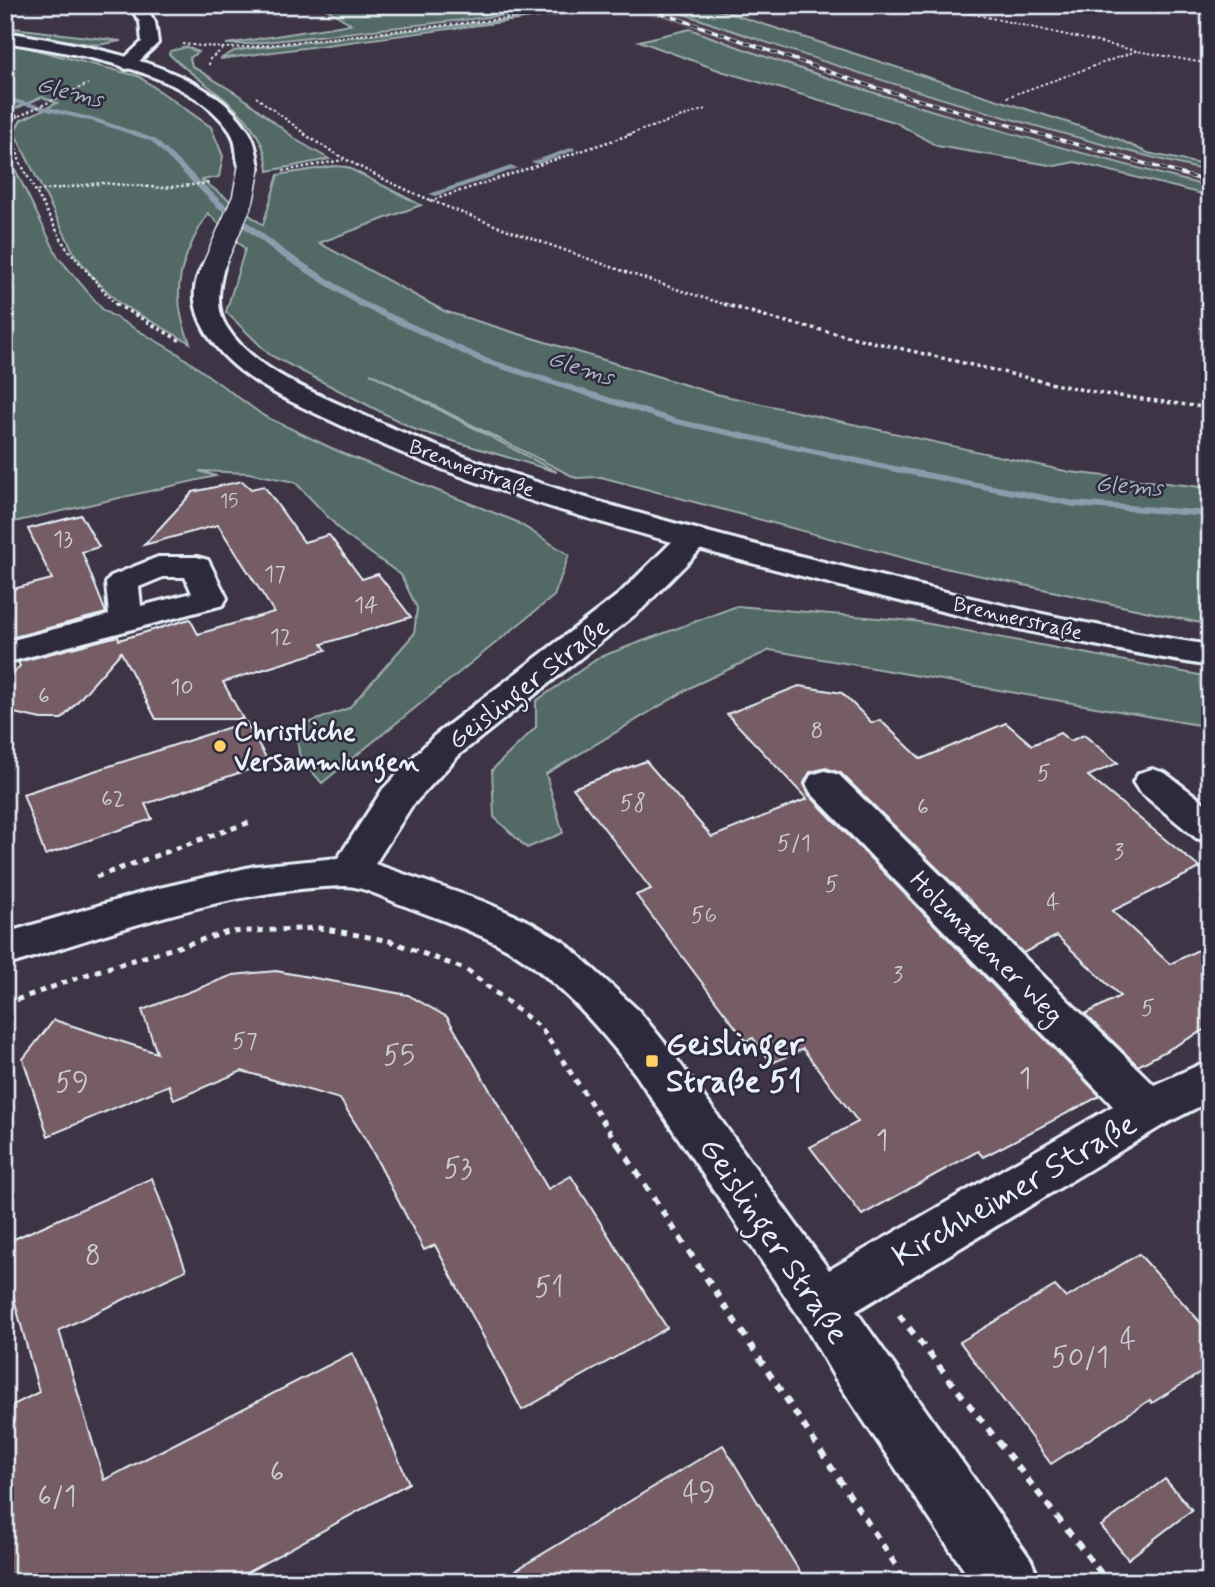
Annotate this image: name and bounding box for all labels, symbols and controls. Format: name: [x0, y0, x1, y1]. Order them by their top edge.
water label: Glems: [33, 70, 108, 116]
water label: Glems: [544, 344, 619, 394]
street label: Brennerstraße: [405, 433, 538, 505]
water label: Glems: [1094, 470, 1165, 504]
house number: 15: [220, 489, 238, 514]
house number: 13: [53, 525, 73, 555]
house number: 17: [264, 560, 286, 590]
house number: 14: [354, 591, 378, 621]
street label: Brennerstraße: [951, 591, 1085, 647]
street label: Geislinger Straße: [442, 611, 619, 761]
house number: 12: [270, 623, 292, 653]
house number: 10: [170, 673, 194, 703]
house number: 6: [38, 682, 50, 712]
place label: Christliche Versammlungen: [234, 716, 420, 783]
house number: 8: [811, 717, 823, 747]
marker: Christliche Versammlungen: [212, 738, 228, 754]
house number: 5: [1037, 759, 1051, 789]
house number: 62: [101, 785, 125, 815]
house number: 58: [620, 789, 646, 819]
house number: 6: [917, 793, 929, 823]
house number: 5/1: [777, 829, 811, 859]
house number: 3: [1114, 838, 1124, 868]
street label: Holzmadener Weg: [900, 864, 1070, 1034]
house number: 5: [825, 870, 839, 900]
house number: 4: [1046, 888, 1060, 918]
house number: 56: [691, 901, 717, 931]
house number: 3: [893, 961, 903, 991]
house number: 5: [1141, 994, 1155, 1024]
place label: Geislinger Straße 51: [666, 1024, 805, 1103]
house number: 57: [232, 1027, 258, 1057]
house number: 55: [383, 1038, 415, 1075]
marker: Geislinger Straße 51: [644, 1053, 660, 1069]
house number: 1: [1019, 1061, 1031, 1098]
house number: 59: [55, 1065, 89, 1102]
street label: Kirchheimer Straße: [885, 1104, 1145, 1278]
house number: 1: [876, 1123, 888, 1160]
street label: Geislinger Straße: [686, 1130, 858, 1354]
house number: 53: [444, 1151, 472, 1188]
house number: 8: [85, 1238, 101, 1275]
house number: 51: [535, 1270, 563, 1307]
house number: 4: [1120, 1322, 1136, 1359]
house number: 50/1: [1051, 1340, 1109, 1377]
house number: 6: [270, 1455, 284, 1492]
house number: 49: [683, 1475, 715, 1512]
house number: 6/1: [37, 1479, 77, 1516]

